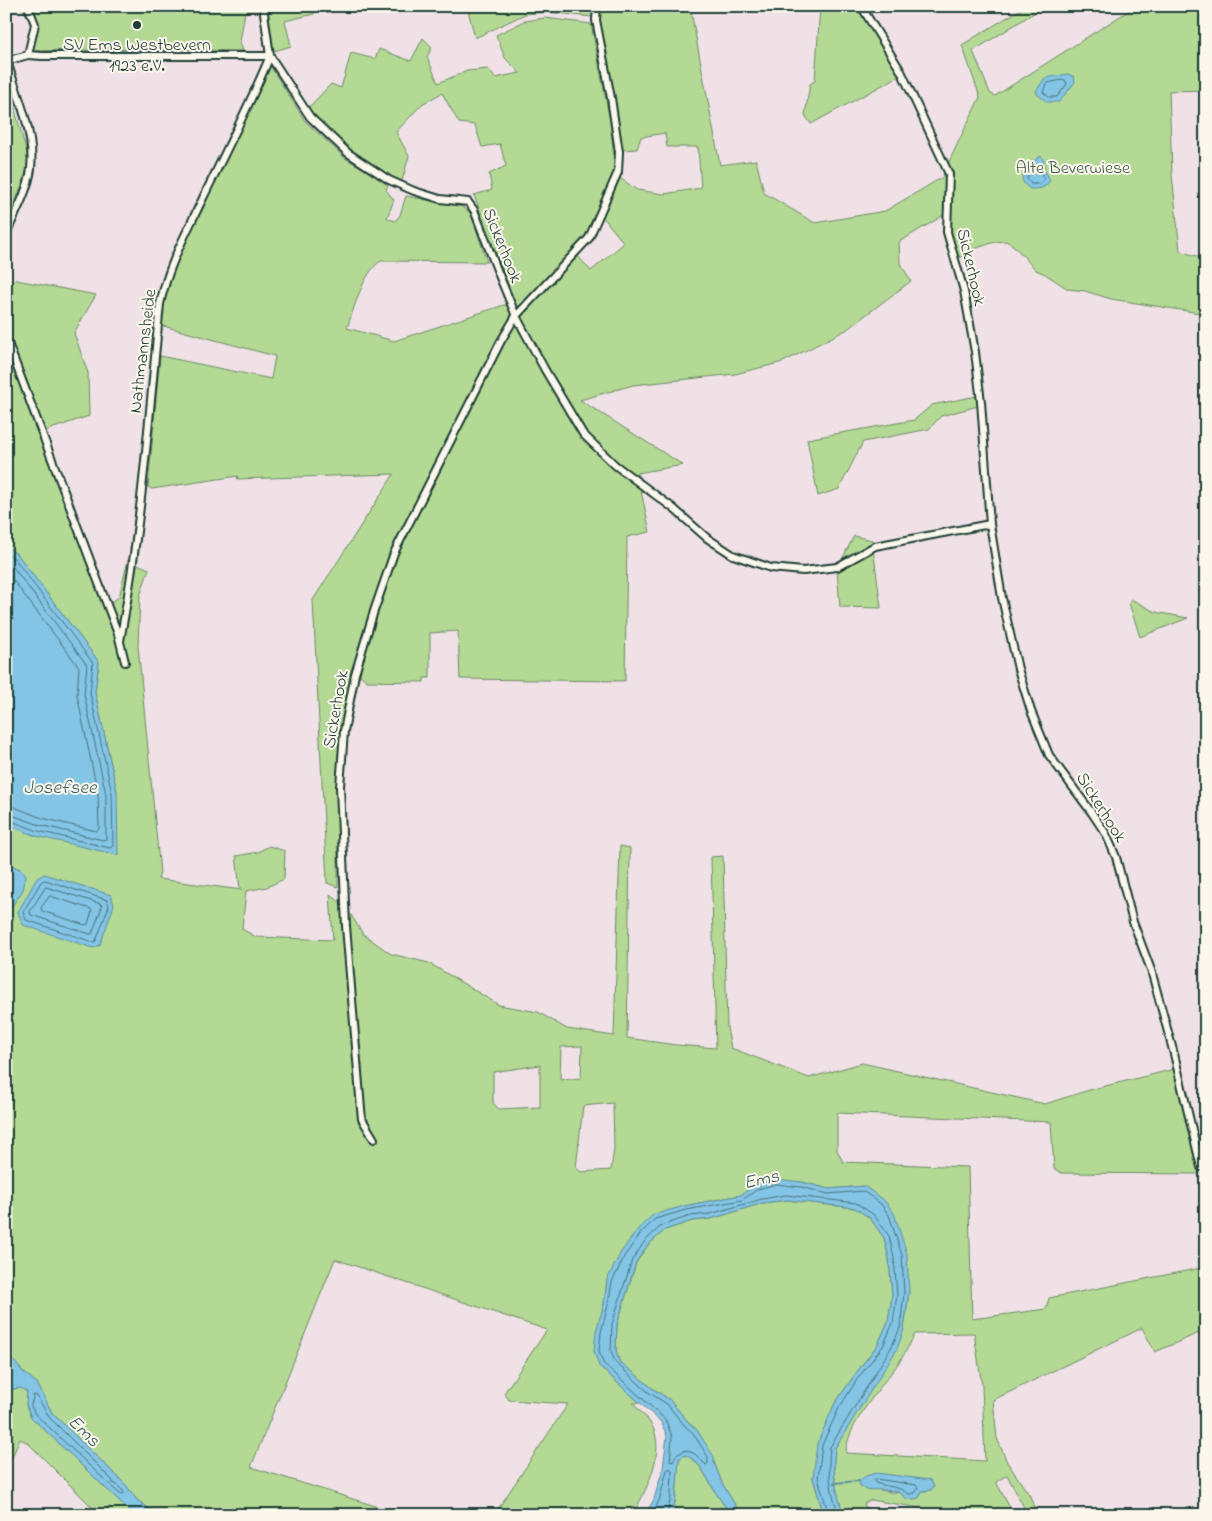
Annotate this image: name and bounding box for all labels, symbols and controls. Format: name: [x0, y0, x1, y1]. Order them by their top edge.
marker: SV Ems Westbevern 1923 e.V.: [131, 19, 143, 31]
place label: SV Ems Westbevern 1923 e.V.: [63, 33, 211, 80]
park label: Alte Beverwiese: [1016, 156, 1131, 182]
street label: Sickerhook: [474, 204, 528, 287]
street label: Sickerhook: [949, 226, 992, 309]
street label: Nathmannsheide: [123, 287, 165, 415]
street label: Sickerhook: [317, 668, 357, 750]
street label: Sickerhook: [1068, 768, 1132, 849]
water label: Josefsee: [24, 775, 98, 802]
water label: Ems: [741, 1163, 782, 1197]
water label: Ems: [61, 1410, 106, 1454]

